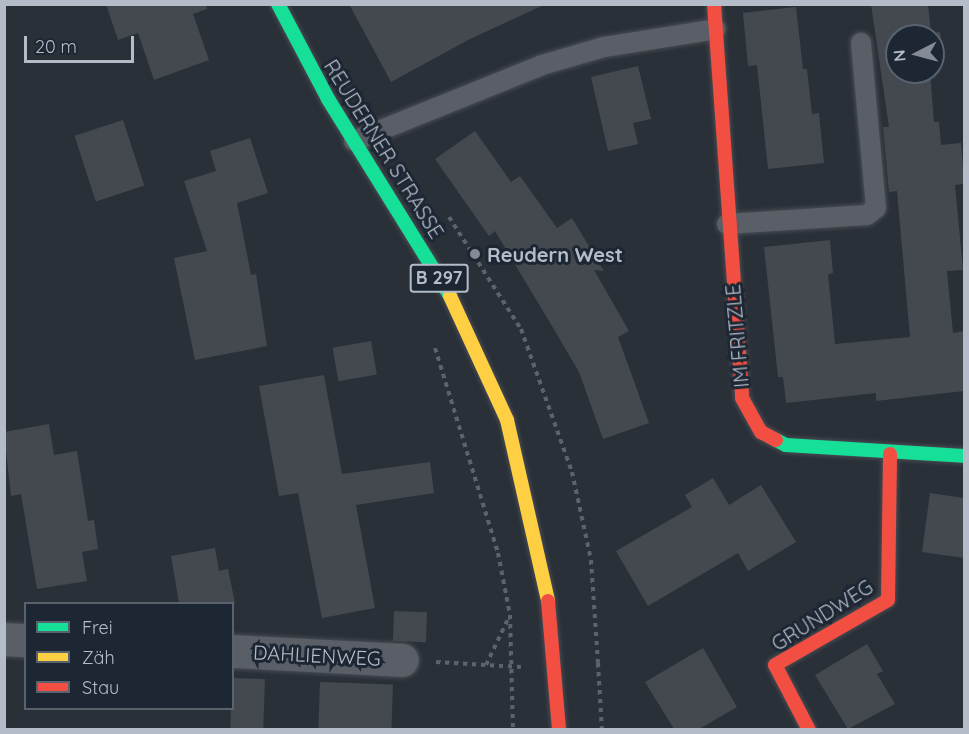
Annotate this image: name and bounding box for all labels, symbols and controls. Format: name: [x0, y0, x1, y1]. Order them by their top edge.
scale bar: [27, 24, 136, 62]
north arrow: [885, 24, 945, 84]
text: 20 m: [35, 35, 77, 58]
text: N: [889, 49, 910, 63]
street label: REUDERNER STRASSE: [319, 55, 449, 243]
place label: Reudern West: [487, 242, 623, 266]
marker: Reudern West: [468, 247, 482, 261]
road number: B 297: [409, 263, 469, 293]
street label: IM FRITZLE: [721, 283, 753, 389]
street label: GRUNDWEG: [767, 574, 877, 656]
legend: [24, 602, 234, 710]
text: Frei: [82, 616, 113, 639]
street label: DAHLIENWEG: [253, 640, 381, 670]
text: Zäh: [82, 646, 115, 669]
text: Stau: [82, 676, 119, 699]

